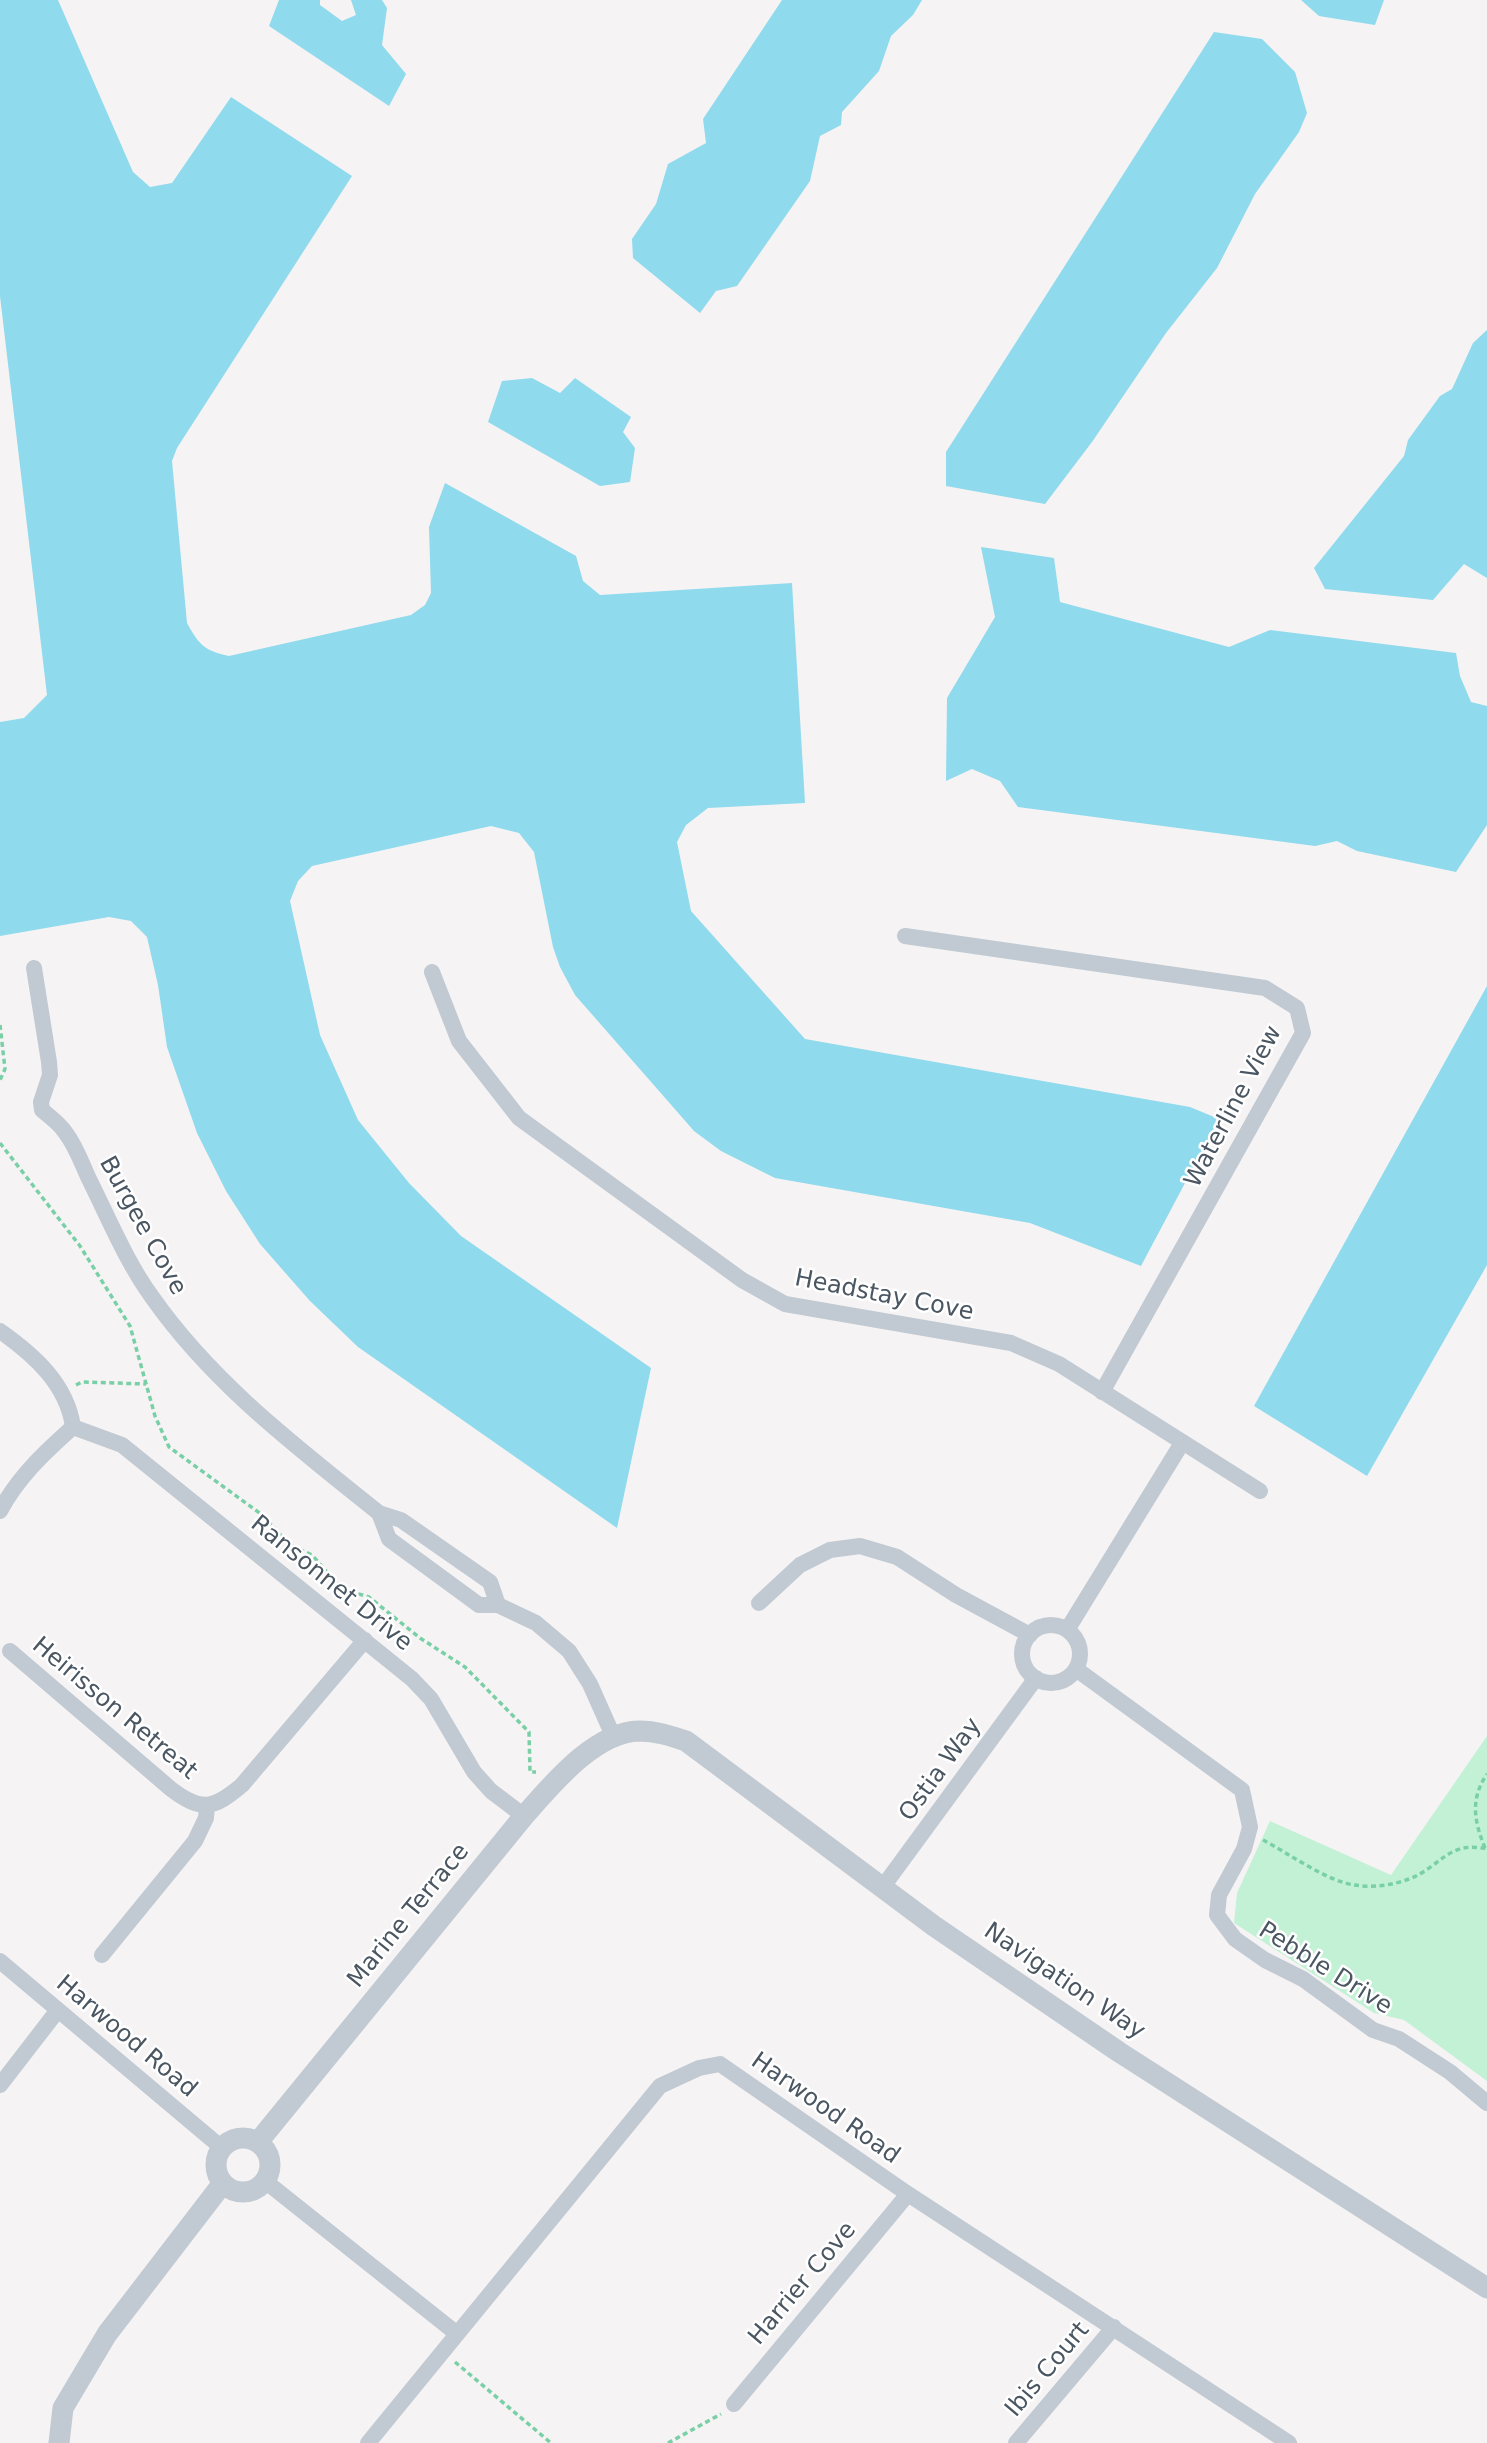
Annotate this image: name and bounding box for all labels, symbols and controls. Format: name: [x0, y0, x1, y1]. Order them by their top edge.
street label: Waterline View: [1179, 1021, 1289, 1193]
street label: Burgee Cove: [92, 1152, 192, 1300]
street label: Headstay Cove: [792, 1265, 976, 1327]
street label: Ransonnet Drive: [244, 1510, 418, 1658]
street label: Heirisson Retreat: [26, 1632, 202, 1786]
street label: Ostia Way: [894, 1713, 988, 1827]
street label: Marine Terrace: [342, 1838, 476, 1994]
street label: Navigation Way: [978, 1917, 1150, 2047]
street label: Pebble Drive: [1253, 1917, 1397, 2021]
street label: Harwood Road: [50, 1970, 202, 2104]
street label: Harwood Road: [745, 2047, 905, 2171]
street label: Harrier Cove: [743, 2217, 863, 2351]
street label: Ibis Court: [1000, 2317, 1096, 2423]

